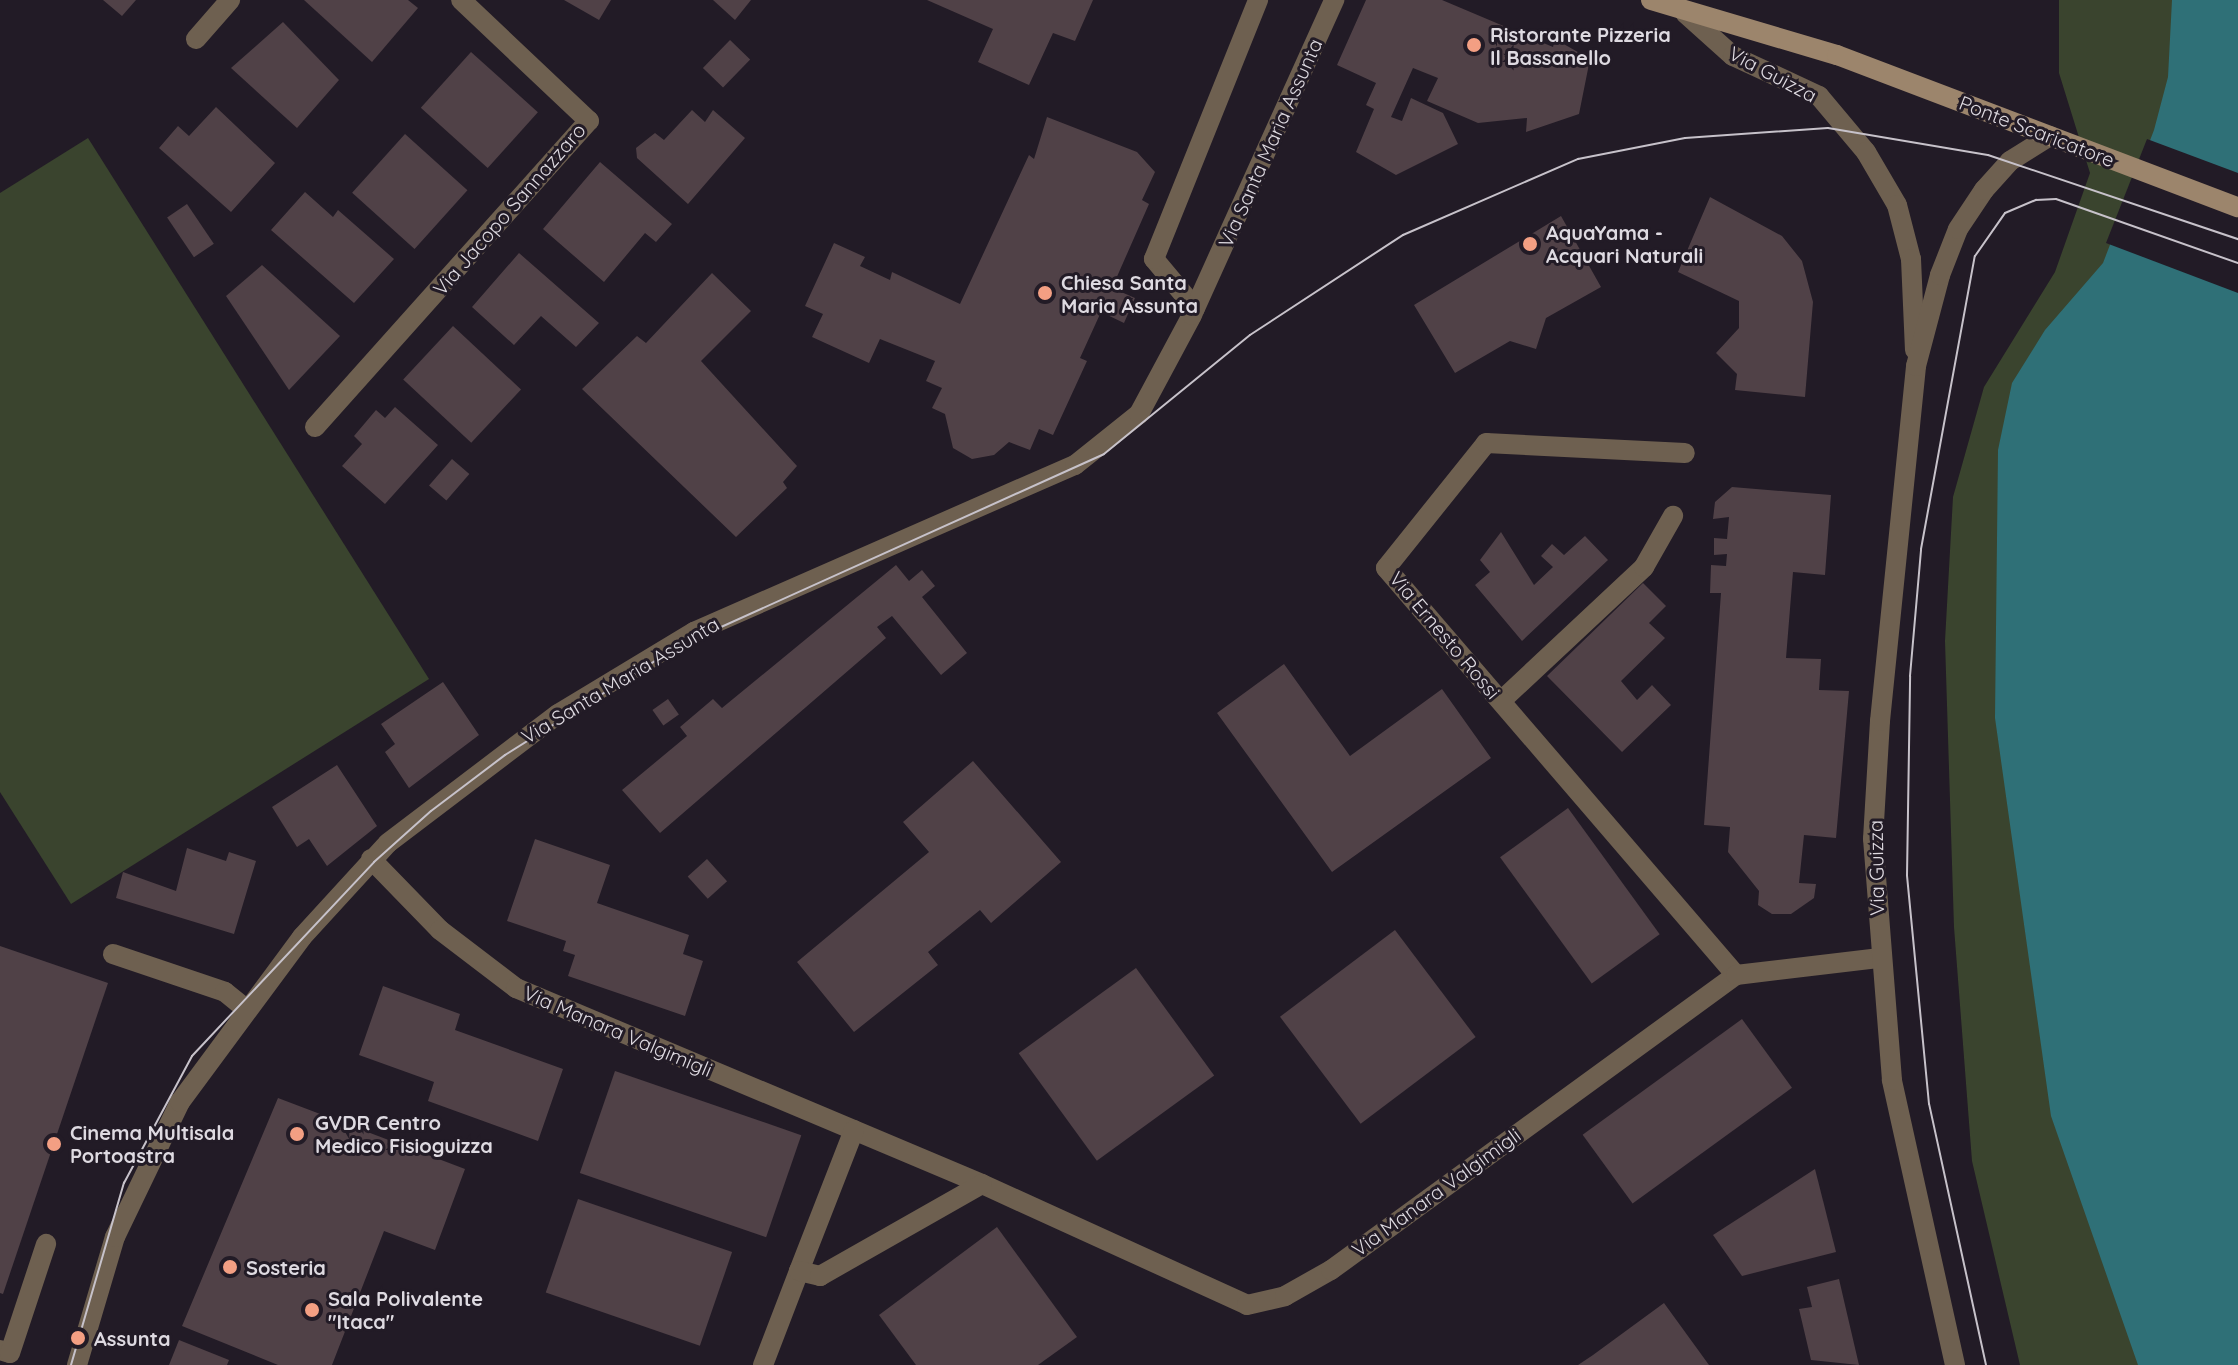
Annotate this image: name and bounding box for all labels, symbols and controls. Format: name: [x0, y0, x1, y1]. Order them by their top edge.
place label: Ristorante Pizzeria Il Bassanello: [1490, 22, 1671, 69]
street label: Via Santa Maria Assunta: [1213, 35, 1327, 251]
marker: Ristorante Pizzeria Il Bassanello: [1465, 36, 1483, 54]
street label: Via Guizza: [1725, 41, 1821, 107]
street label: Ponte Scaricatore: [1956, 90, 2118, 172]
street label: Via Jacopo Sannazzaro: [428, 118, 590, 300]
place label: AquaYama - Acquari Naturali: [1546, 220, 1703, 267]
marker: AquaYama - Acquari Naturali: [1521, 235, 1539, 253]
place label: Chiesa Santa Maria Assunta: [1061, 270, 1198, 317]
marker: Chiesa Santa Maria Assunta: [1036, 284, 1054, 302]
street label: Via Ernesto Rossi: [1385, 566, 1505, 704]
street label: Via Santa Maria Assunta: [517, 611, 723, 749]
street label: Via Guizza: [1863, 820, 1889, 916]
street label: Via Manara Valgimigli: [520, 980, 716, 1082]
place label: GVDR Centro Medico Fisioguizza: [315, 1110, 493, 1157]
place label: Cinema Multisala Portoastra: [70, 1120, 234, 1167]
marker: GVDR Centro Medico Fisioguizza: [286, 1123, 308, 1145]
street label: Via Manara Valgimigli: [1347, 1123, 1525, 1261]
marker: Cinema Multisala Portoastra: [45, 1135, 63, 1153]
place label: Sosteria: [246, 1255, 326, 1279]
marker: Sosteria: [221, 1258, 239, 1276]
place label: Sala Polivalente "Itaca": [328, 1286, 483, 1333]
marker: Sala Polivalente "Itaca": [303, 1301, 321, 1319]
place label: Assunta: [94, 1326, 170, 1350]
marker: Assunta: [69, 1329, 87, 1347]

